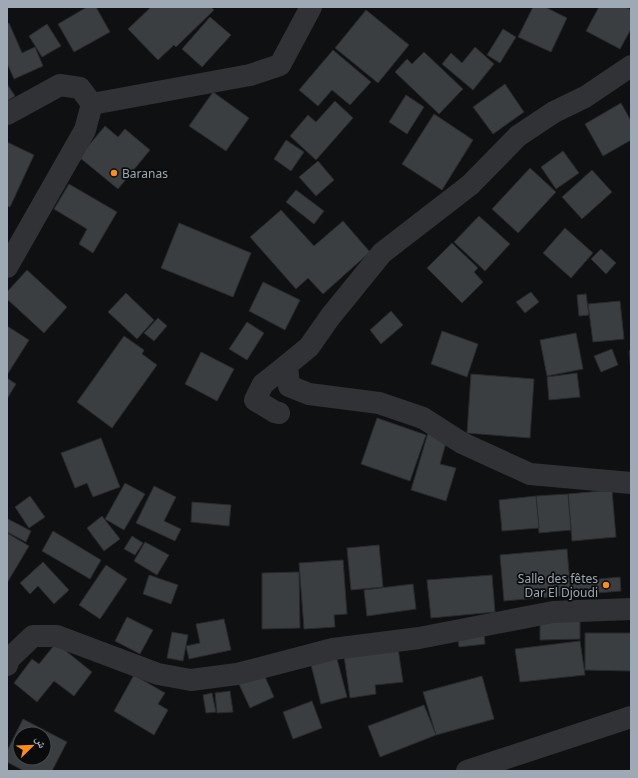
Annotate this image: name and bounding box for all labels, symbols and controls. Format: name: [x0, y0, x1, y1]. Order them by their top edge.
place label: Baranas: [122, 165, 168, 182]
marker: Baranas: [109, 168, 119, 178]
place label: Salle des fêtes Dar El Djoudi: [518, 570, 598, 601]
marker: Salle des fêtes Dar El Djoudi: [601, 580, 611, 590]
north arrow: [12, 726, 52, 766]
text: ش: [32, 734, 51, 751]

